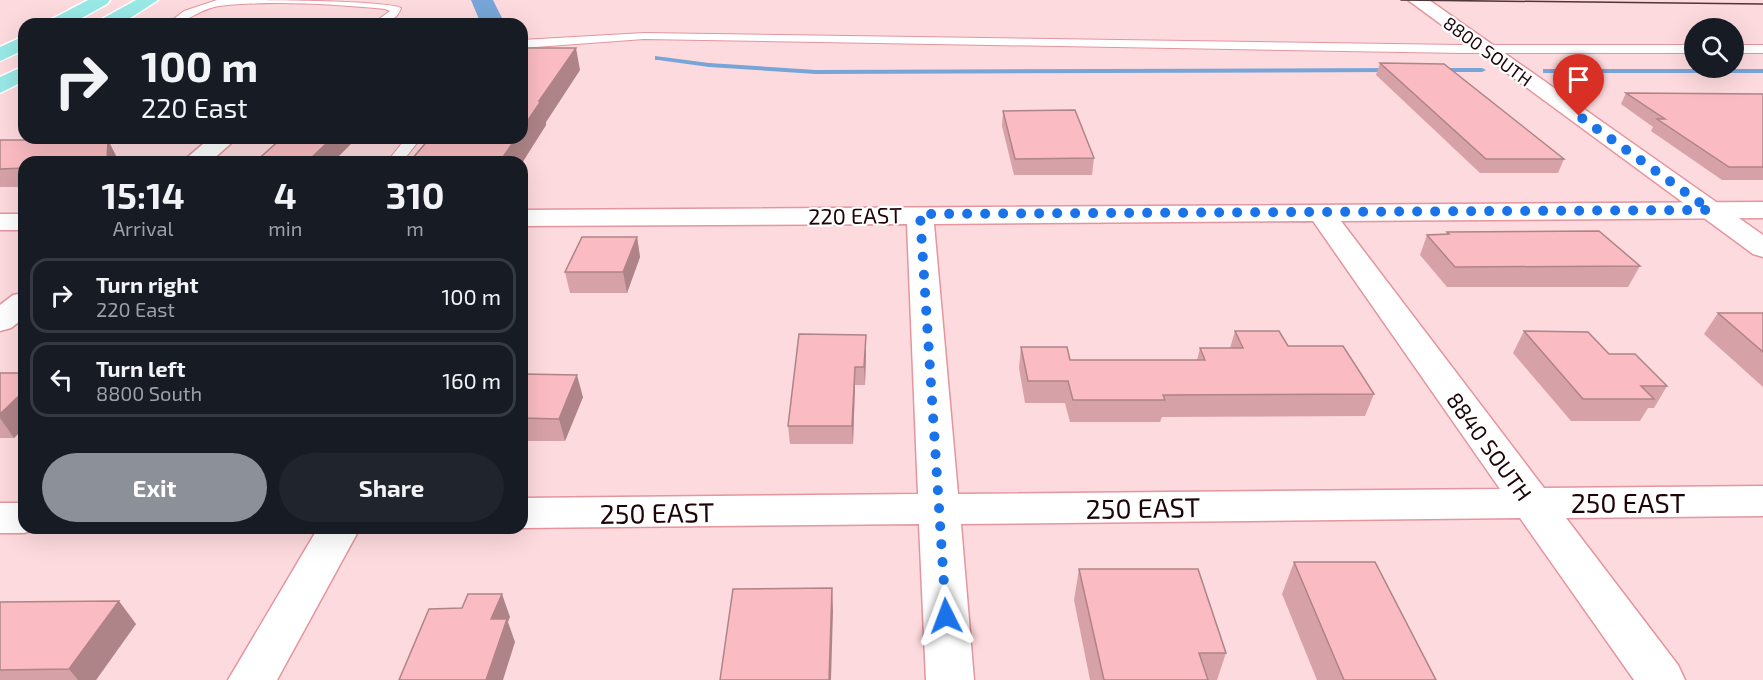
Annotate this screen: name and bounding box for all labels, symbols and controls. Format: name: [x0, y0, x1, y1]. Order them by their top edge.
street label: 8800 SOUTH: [1439, 11, 1537, 91]
map controls: [1684, 18, 1744, 78]
button: search: [1684, 18, 1744, 78]
text: 100 m: [141, 40, 258, 90]
icon: right: [42, 42, 120, 120]
pin: [1553, 54, 1604, 116]
icon: arrive: [1562, 63, 1595, 96]
text: 220 East: [141, 91, 248, 123]
text: 15:14: [102, 173, 185, 216]
text: 4: [274, 173, 297, 216]
text: 310: [386, 173, 444, 216]
street label: 220 EAST: [808, 201, 902, 229]
text: Arrival: [113, 216, 174, 240]
text: min: [268, 216, 302, 240]
text: m: [406, 216, 424, 240]
text: Turn right: [96, 271, 198, 297]
icon: right: [45, 279, 78, 312]
text: 100 m: [442, 283, 501, 309]
text: 220 East: [96, 297, 175, 321]
text: Turn left: [96, 355, 185, 381]
icon: left: [45, 363, 78, 396]
text: 160 m: [442, 367, 501, 393]
text: 8800 South: [96, 381, 202, 405]
street label: 8840 SOUTH: [1442, 387, 1538, 505]
button: Exit: [42, 453, 267, 522]
button: Share: [279, 453, 504, 522]
street label: 250 EAST: [1571, 486, 1686, 518]
street label: 250 EAST: [1085, 490, 1201, 524]
street label: 250 EAST: [599, 495, 715, 529]
position arrow: [914, 584, 978, 648]

